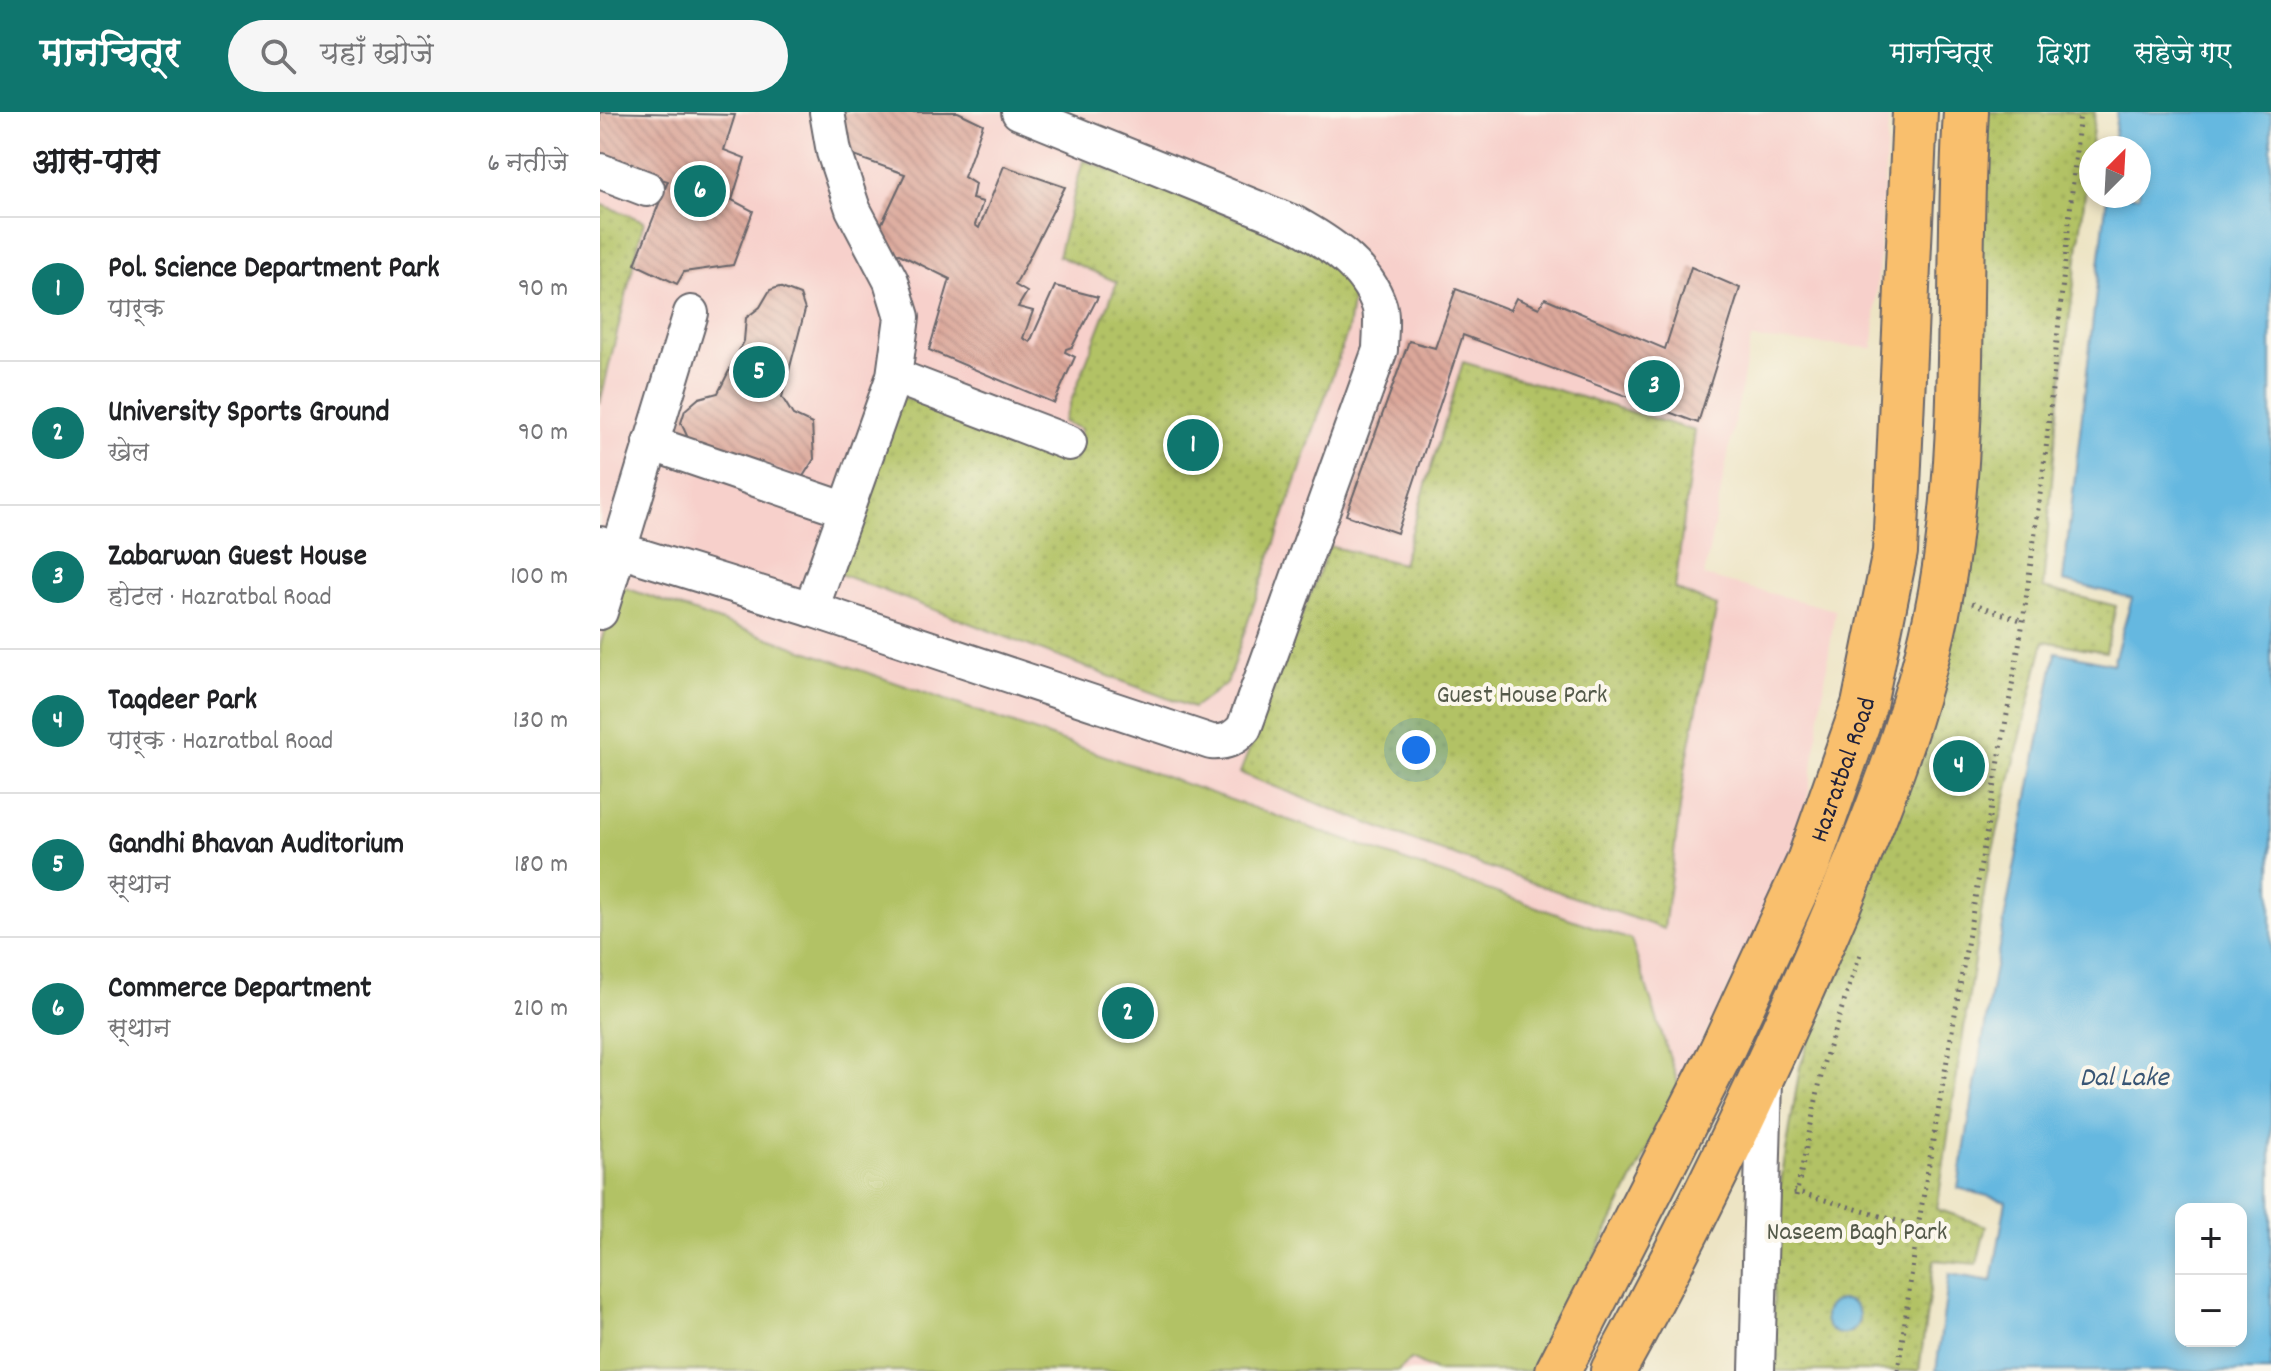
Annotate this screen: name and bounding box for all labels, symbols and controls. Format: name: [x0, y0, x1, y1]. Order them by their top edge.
search box: [228, 20, 788, 92]
text: मानचित्र: [40, 29, 180, 84]
icon: search: [256, 34, 300, 78]
text: यहाँ खोजें: [320, 35, 434, 78]
text: मानचित्र: [1890, 36, 1993, 76]
text: दिशा: [2037, 36, 2090, 76]
text: सहेजे गए: [2134, 36, 2231, 76]
north arrow: [2079, 136, 2151, 208]
text: आस-पास: [32, 140, 159, 189]
text: 6 नतीजे: [487, 146, 568, 183]
pin: 6: [674, 161, 726, 221]
text: Pol. Science Department Park: [108, 249, 439, 292]
text: 1: [55, 271, 61, 308]
text: 90 m: [518, 271, 568, 308]
text: पार्क: [108, 292, 164, 329]
pin: 5: [733, 342, 785, 402]
pin: 3: [1628, 356, 1680, 416]
text: University Sports Ground: [108, 393, 389, 436]
text: 2: [52, 415, 64, 452]
text: 90 m: [518, 415, 568, 452]
pin: 1: [1167, 415, 1219, 475]
text: खेल: [108, 436, 150, 473]
text: Zabarwan Guest House: [108, 537, 367, 580]
text: 3: [52, 559, 64, 596]
text: 100 m: [510, 559, 568, 596]
text: होटल · Hazratbal Road: [108, 580, 332, 617]
park label: Guest House Park: [1436, 678, 1608, 715]
text: Taqdeer Park: [108, 681, 257, 724]
street label: Hazratbal Road: [1802, 695, 1887, 848]
text: 4: [53, 703, 63, 740]
text: 130 m: [513, 703, 568, 740]
text: पार्क · Hazratbal Road: [108, 724, 333, 761]
your location: [1396, 730, 1436, 770]
pin: 4: [1933, 736, 1985, 796]
text: Gandhi Bhavan Auditorium: [108, 825, 404, 868]
text: 5: [52, 847, 64, 884]
text: 180 m: [514, 847, 568, 884]
text: स्थान: [108, 868, 170, 905]
text: Commerce Department: [108, 969, 371, 1012]
pin: 2: [1102, 983, 1154, 1043]
text: 6: [52, 991, 64, 1028]
text: 210 m: [513, 991, 568, 1028]
text: स्थान: [108, 1012, 170, 1049]
water label: Dal Lake: [2079, 1060, 2170, 1100]
map controls: [2175, 1203, 2247, 1347]
button: +: [2175, 1203, 2247, 1275]
park label: Naseem Bagh Park: [1767, 1215, 1947, 1252]
button: −: [2175, 1275, 2247, 1347]

